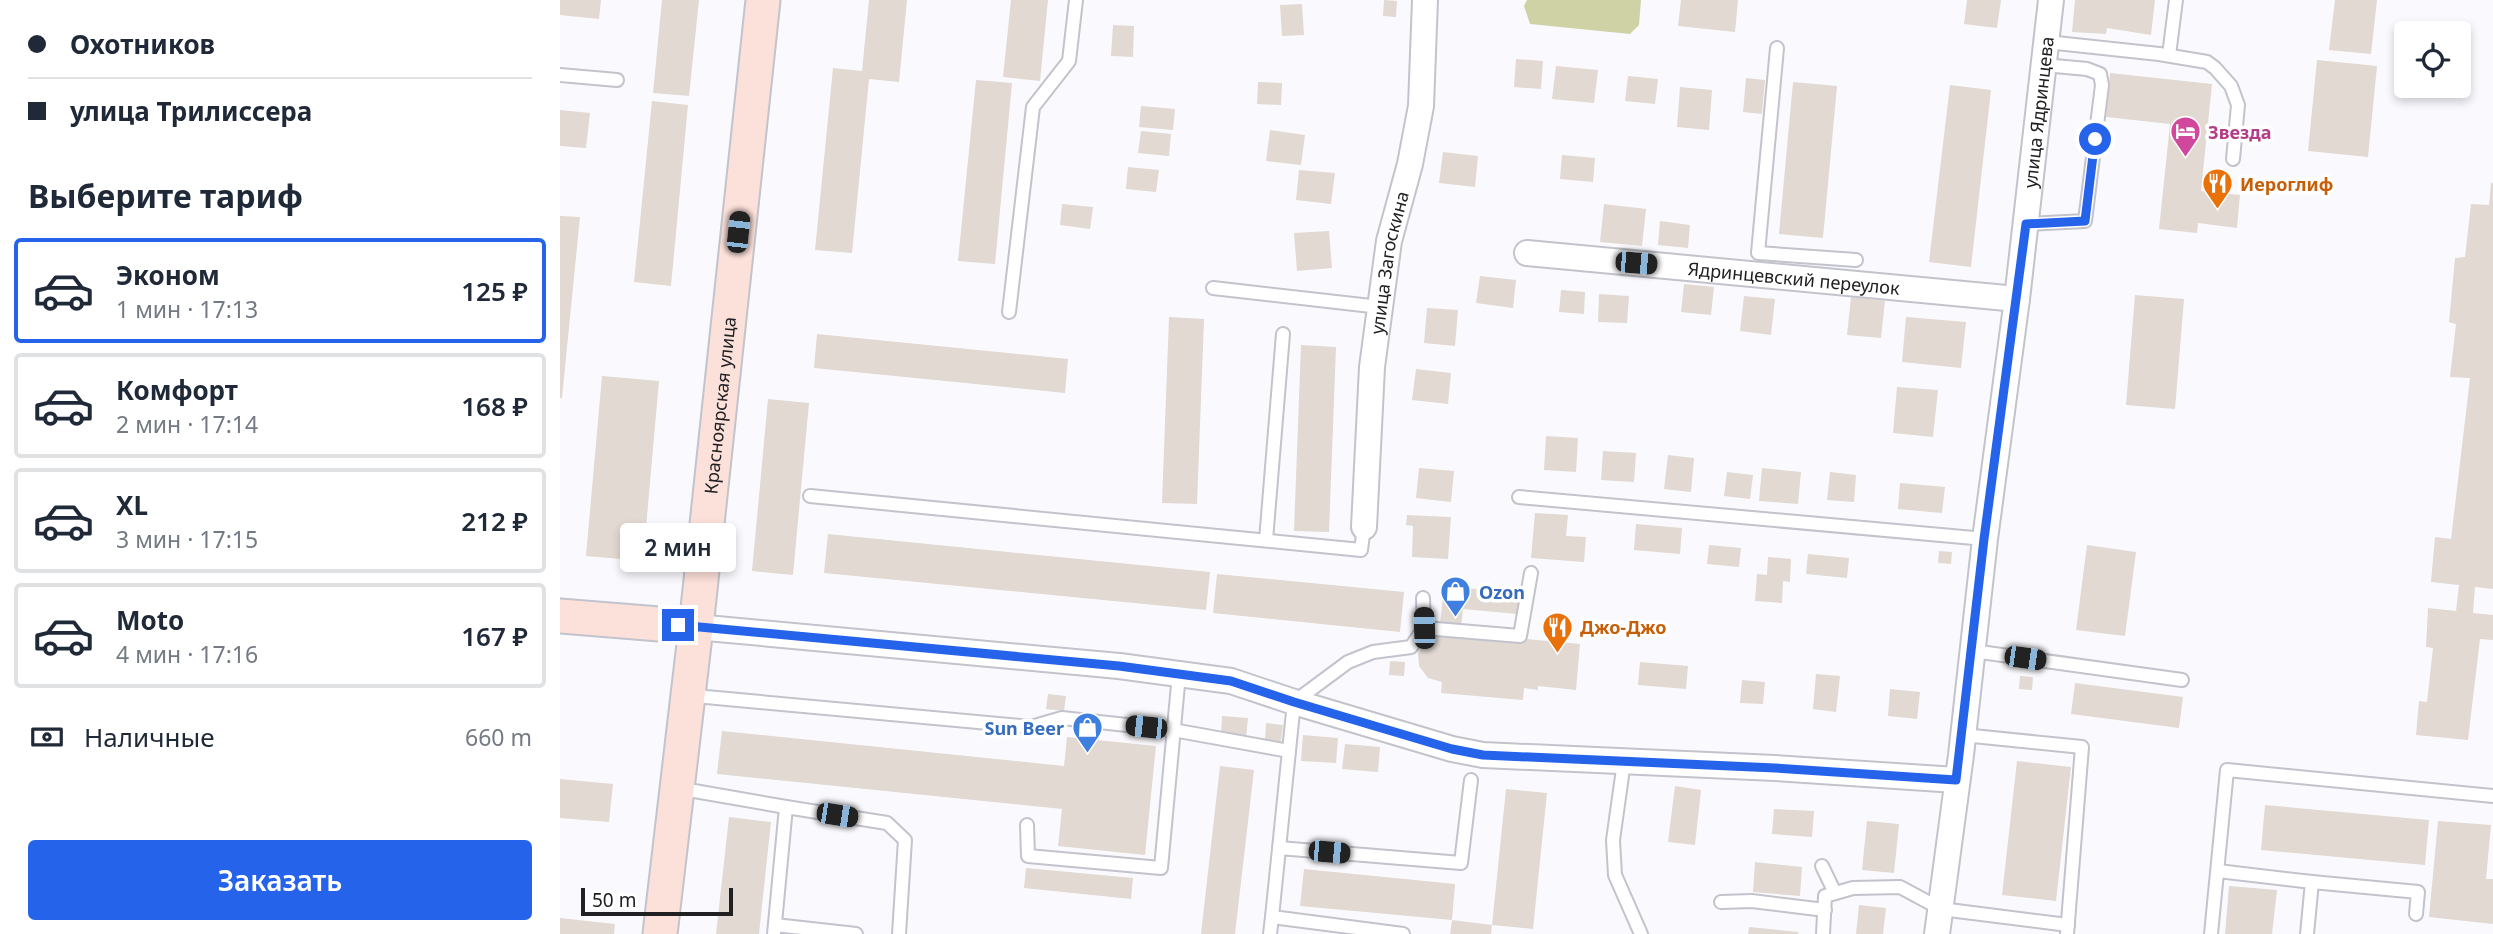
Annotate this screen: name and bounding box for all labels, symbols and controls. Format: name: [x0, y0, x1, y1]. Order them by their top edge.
map controls: [2394, 21, 2471, 98]
button: locate: [2394, 21, 2471, 98]
text: Охотников: [70, 26, 215, 62]
street label: улица Ядринцева: [2018, 35, 2059, 189]
text: улица Трилиссера: [70, 93, 312, 129]
hotel icon: Звезда: [2168, 115, 2202, 159]
place label: Звезда: [2208, 120, 2271, 144]
route start: [2079, 123, 2111, 155]
restaurant icon: Иероглиф: [2200, 167, 2234, 211]
place label: Иероглиф: [2240, 172, 2333, 196]
text: Выберите тариф: [28, 174, 303, 217]
street label: улица Загоскина: [1365, 188, 1414, 336]
car: [726, 210, 751, 254]
car: [1615, 251, 1658, 275]
street label: Ядринцевский переулок: [1687, 256, 1901, 300]
text: Эконом: [116, 257, 220, 293]
icon: car: [32, 259, 95, 322]
text: 125 ₽: [461, 273, 528, 309]
text: 1 мин · 17:13: [116, 293, 258, 325]
street label: Красноярская улица: [698, 315, 741, 495]
text: Комфорт: [116, 372, 238, 408]
icon: car: [32, 374, 95, 437]
text: 168 ₽: [461, 388, 528, 424]
text: 2 мин · 17:14: [116, 408, 258, 440]
text: XL: [116, 487, 148, 523]
icon: car: [32, 489, 95, 552]
text: 212 ₽: [461, 503, 528, 539]
text: 3 мин · 17:15: [116, 523, 258, 555]
callout: 2 мин: [620, 524, 736, 572]
text: 2 мин: [644, 531, 712, 563]
shop icon: Ozon: [1439, 575, 1473, 619]
place label: Ozon: [1479, 580, 1525, 604]
text: Moto: [116, 602, 184, 638]
icon: car: [32, 604, 95, 667]
car: [1413, 607, 1436, 649]
route end: [662, 609, 694, 641]
restaurant icon: Джо-Джо: [1540, 610, 1574, 654]
place label: Джо-Джо: [1580, 615, 1667, 639]
text: 167 ₽: [461, 618, 528, 654]
text: 4 мин · 17:16: [116, 638, 258, 670]
car: [2003, 645, 2048, 671]
shop icon: Sun Beer: [1070, 711, 1104, 755]
car: [1125, 714, 1168, 740]
place label: Sun Beer: [984, 716, 1064, 740]
icon: cash: [28, 718, 66, 756]
text: Наличные: [84, 719, 215, 755]
text: 660 m: [465, 721, 532, 753]
car: [815, 801, 860, 829]
button: Заказать: [28, 840, 532, 920]
car: [1308, 840, 1351, 864]
scale bar: [581, 885, 733, 917]
text: 50 m: [592, 887, 636, 913]

